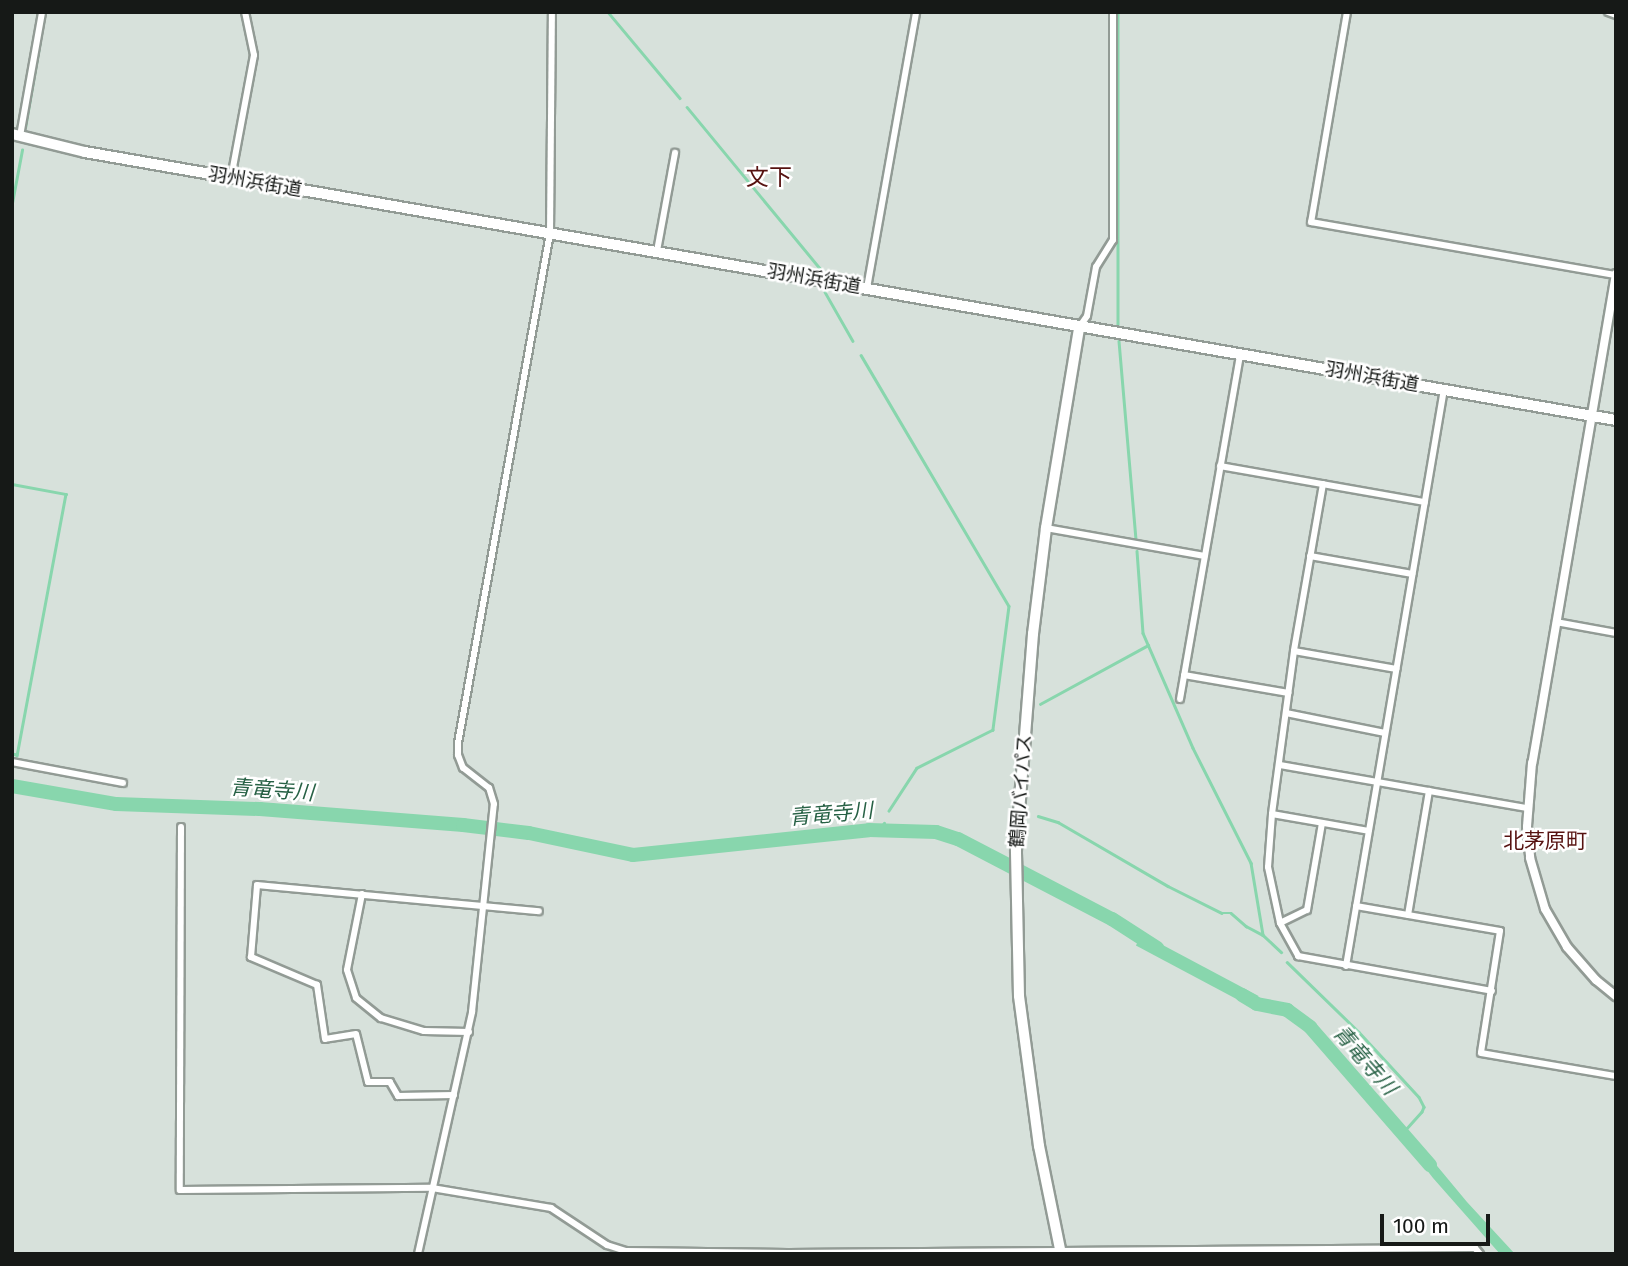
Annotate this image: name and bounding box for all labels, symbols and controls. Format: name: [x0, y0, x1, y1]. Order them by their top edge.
street label: 羽州浜街道: [206, 163, 304, 201]
district label: 文下: [746, 163, 792, 191]
street label: 羽州浜街道: [765, 260, 863, 298]
street label: 羽州浜街道: [1323, 358, 1421, 396]
street label: 鶴岡バイパス: [1006, 733, 1036, 849]
water label: 青竜寺川: [229, 775, 315, 805]
water label: 青竜寺川: [788, 798, 874, 830]
district label: 北茅原町: [1503, 828, 1587, 854]
water label: 青竜寺川: [1328, 1020, 1402, 1100]
scale bar: [1383, 1200, 1493, 1244]
text: 100 m: [1393, 1213, 1449, 1239]

